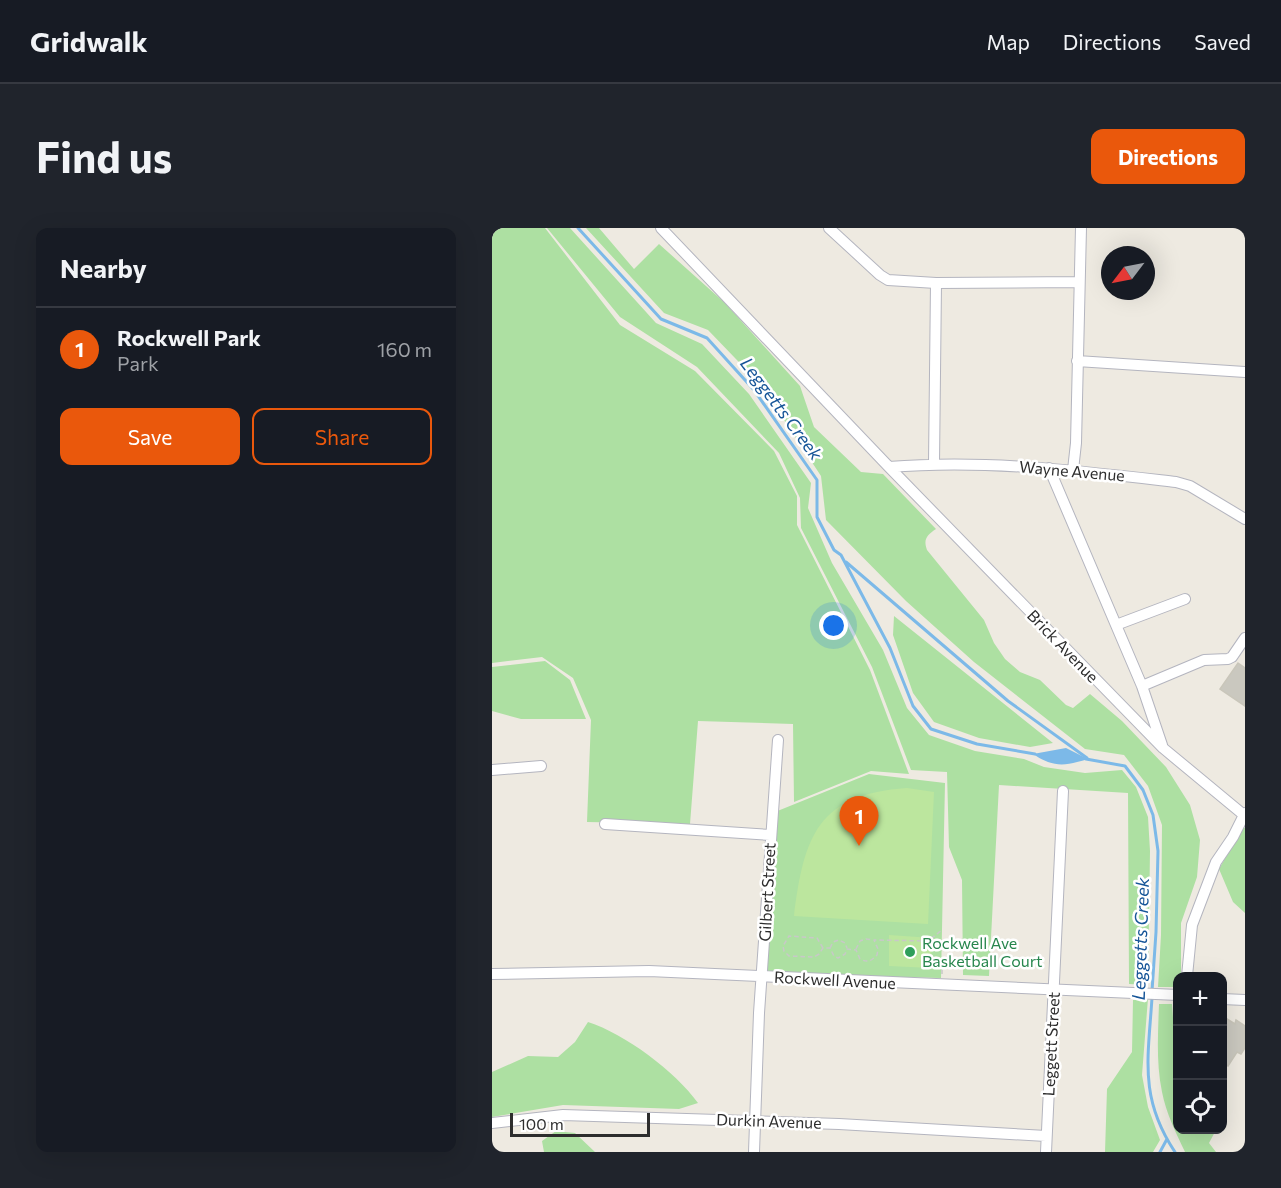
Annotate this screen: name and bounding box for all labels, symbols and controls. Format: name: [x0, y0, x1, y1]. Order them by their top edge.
text: Gridwalk: [30, 24, 148, 58]
text: Map: [987, 29, 1030, 54]
text: Directions: [1063, 29, 1161, 54]
text: Saved: [1194, 29, 1251, 54]
button: Directions: [1091, 129, 1245, 184]
text: Find us: [36, 130, 172, 182]
north arrow: [1101, 246, 1155, 300]
text: Nearby: [60, 252, 147, 283]
text: Rockwell Park: [117, 324, 261, 351]
text: 1: [75, 337, 84, 361]
text: 160 m: [377, 337, 432, 361]
text: Park: [117, 351, 159, 375]
water label: Leggetts Creek: [736, 353, 828, 465]
button: Save: [60, 408, 240, 465]
button: Share: [252, 408, 432, 465]
street label: Wayne Avenue: [1018, 456, 1126, 485]
street label: Brick Avenue: [1024, 605, 1103, 686]
your location: [819, 611, 848, 640]
pin: 1: [840, 796, 878, 846]
street label: Gilbert Street: [754, 842, 779, 942]
water label: Leggetts Creek: [1127, 876, 1153, 1001]
place label: Rockwell Ave Basketball Court: [922, 933, 1043, 970]
marker: Rockwell Ave Basketball Court: [903, 945, 917, 959]
street label: Rockwell Avenue: [774, 967, 896, 992]
map controls: [1173, 972, 1227, 1134]
button: +: [1173, 972, 1227, 1026]
street label: Leggett Street: [1038, 991, 1063, 1097]
button: −: [1173, 1026, 1227, 1080]
button: locate: [1173, 1080, 1227, 1134]
street label: Durkin Avenue: [716, 1109, 822, 1132]
scale bar: [510, 1110, 650, 1138]
text: 100 m: [519, 1114, 564, 1133]

